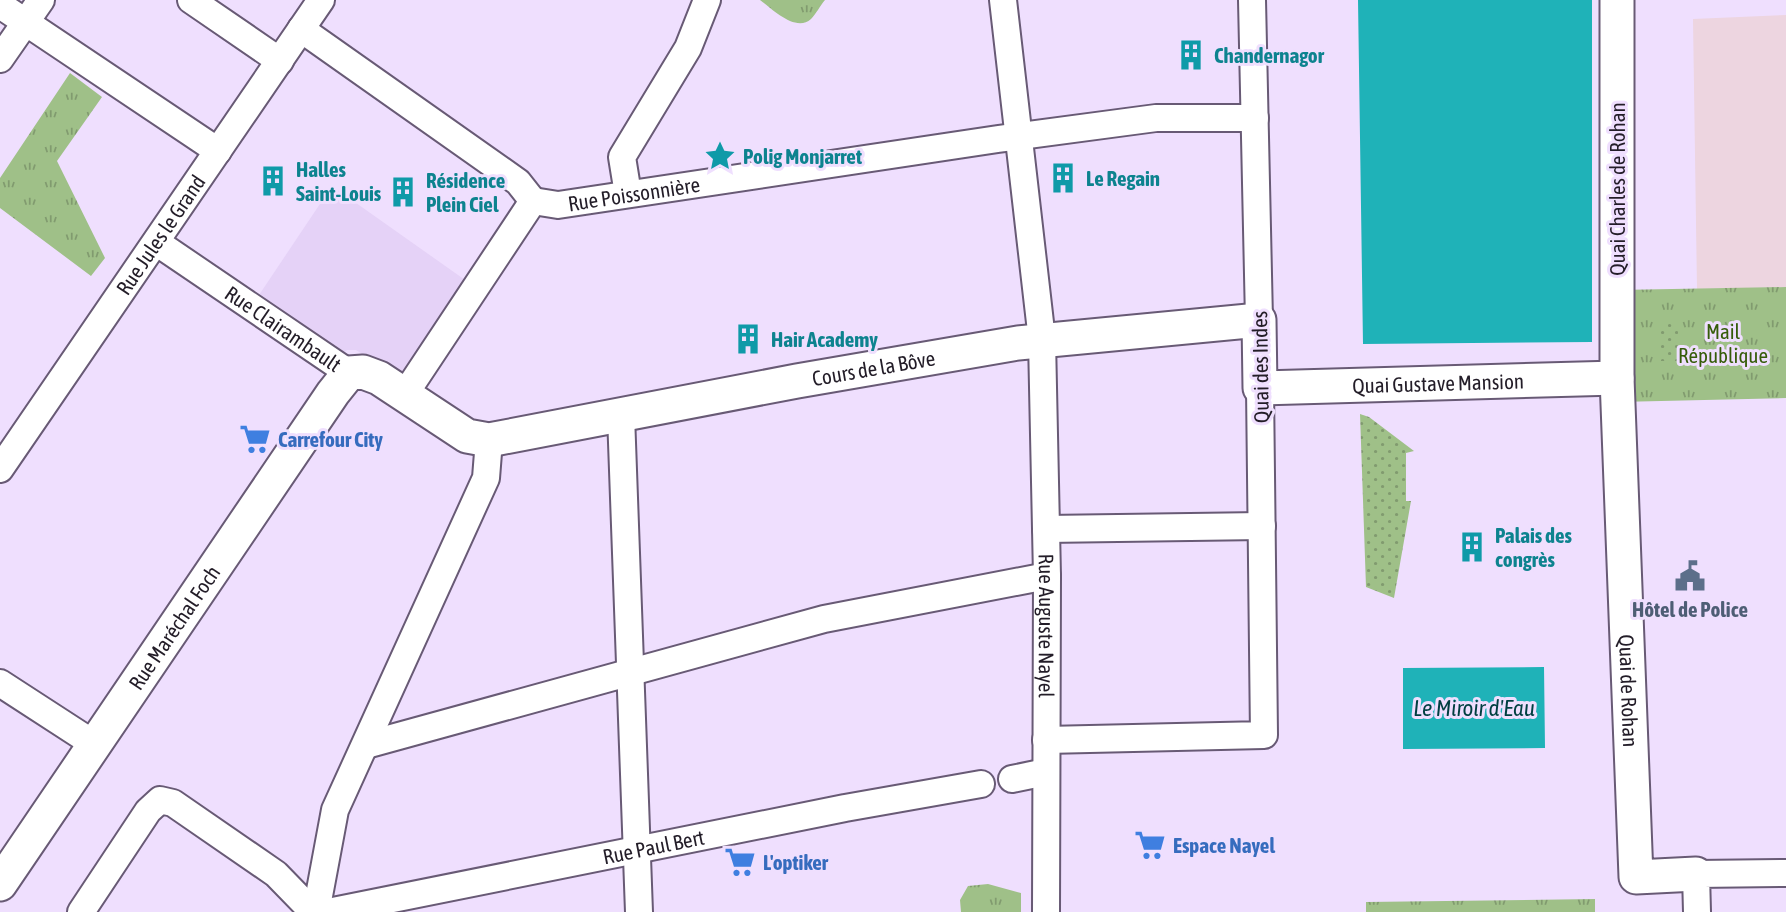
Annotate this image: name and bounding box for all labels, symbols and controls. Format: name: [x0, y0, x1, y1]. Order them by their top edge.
building icon: Chandernagor: [1174, 38, 1208, 72]
place label: Chandernagor: [1214, 43, 1325, 67]
street label: Quai Charles de Rohan: [1605, 102, 1629, 276]
place icon: Polig Monjarret: [703, 139, 737, 173]
place label: Polig Monjarret: [743, 144, 862, 168]
place label: Halles Saint-Louis: [296, 157, 382, 205]
building icon: Le Regain: [1046, 161, 1080, 195]
building icon: Halles Saint-Louis: [256, 164, 290, 198]
place label: Le Regain: [1086, 166, 1160, 190]
place label: Résidence Plein Ciel: [426, 168, 505, 216]
street label: Rue Jules le Grand: [111, 170, 210, 299]
street label: Rue Poissonnière: [566, 172, 701, 215]
building icon: Résidence Plein Ciel: [386, 175, 420, 209]
street label: Rue Clairambault: [221, 281, 346, 376]
street label: Quai des Indes: [1247, 311, 1273, 423]
park label: Mail République: [1678, 319, 1768, 367]
building icon: Hair Academy: [731, 322, 765, 356]
place label: Hair Academy: [771, 327, 878, 351]
street label: Cours de la Bôve: [810, 345, 937, 390]
street label: Quai Gustave Mansion: [1352, 369, 1524, 397]
supermarket icon: Carrefour City: [238, 422, 272, 456]
place label: Carrefour City: [278, 427, 383, 451]
place label: Palais des congrès: [1495, 523, 1573, 571]
building icon: Palais des congrès: [1455, 530, 1489, 564]
street label: Rue Auguste Nayel: [1035, 553, 1059, 698]
public building icon: Hôtel de Police: [1673, 559, 1707, 593]
street label: Rue Maréchal Foch: [123, 561, 225, 694]
place label: Hôtel de Police: [1632, 597, 1748, 621]
street label: Quai de Rohan: [1615, 634, 1643, 748]
water label: Le Miroir d'Eau: [1413, 695, 1535, 721]
street label: Rue Paul Bert: [601, 825, 706, 868]
supermarket icon: Espace Nayel: [1133, 828, 1167, 862]
place label: Espace Nayel: [1173, 833, 1275, 857]
supermarket icon: L'optiker: [723, 845, 757, 879]
place label: L'optiker: [763, 850, 829, 874]

